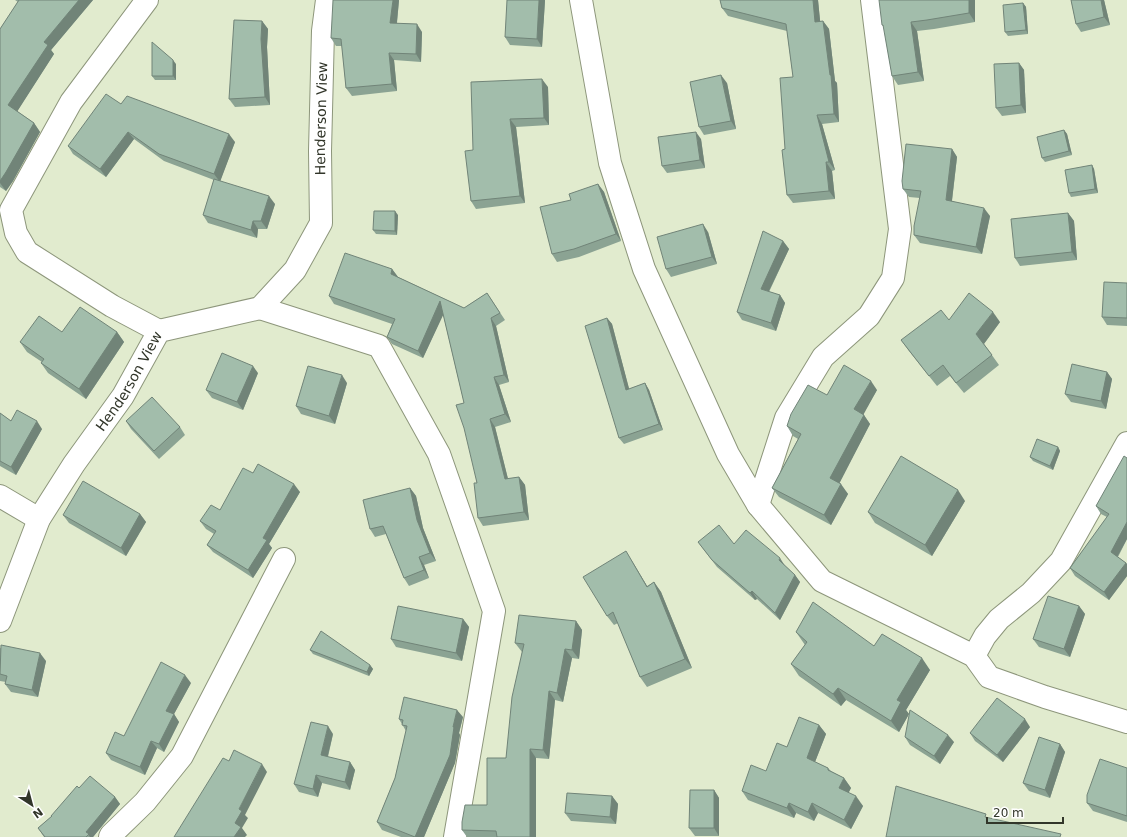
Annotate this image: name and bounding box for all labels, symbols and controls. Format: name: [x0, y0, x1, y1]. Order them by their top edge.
street label: Henderson View: [312, 61, 330, 175]
street label: Henderson View: [92, 329, 165, 434]
north arrow: [12, 785, 52, 825]
scale bar: [987, 799, 1063, 825]
text: N: [30, 805, 45, 821]
text: 20 m: [993, 806, 1024, 820]

